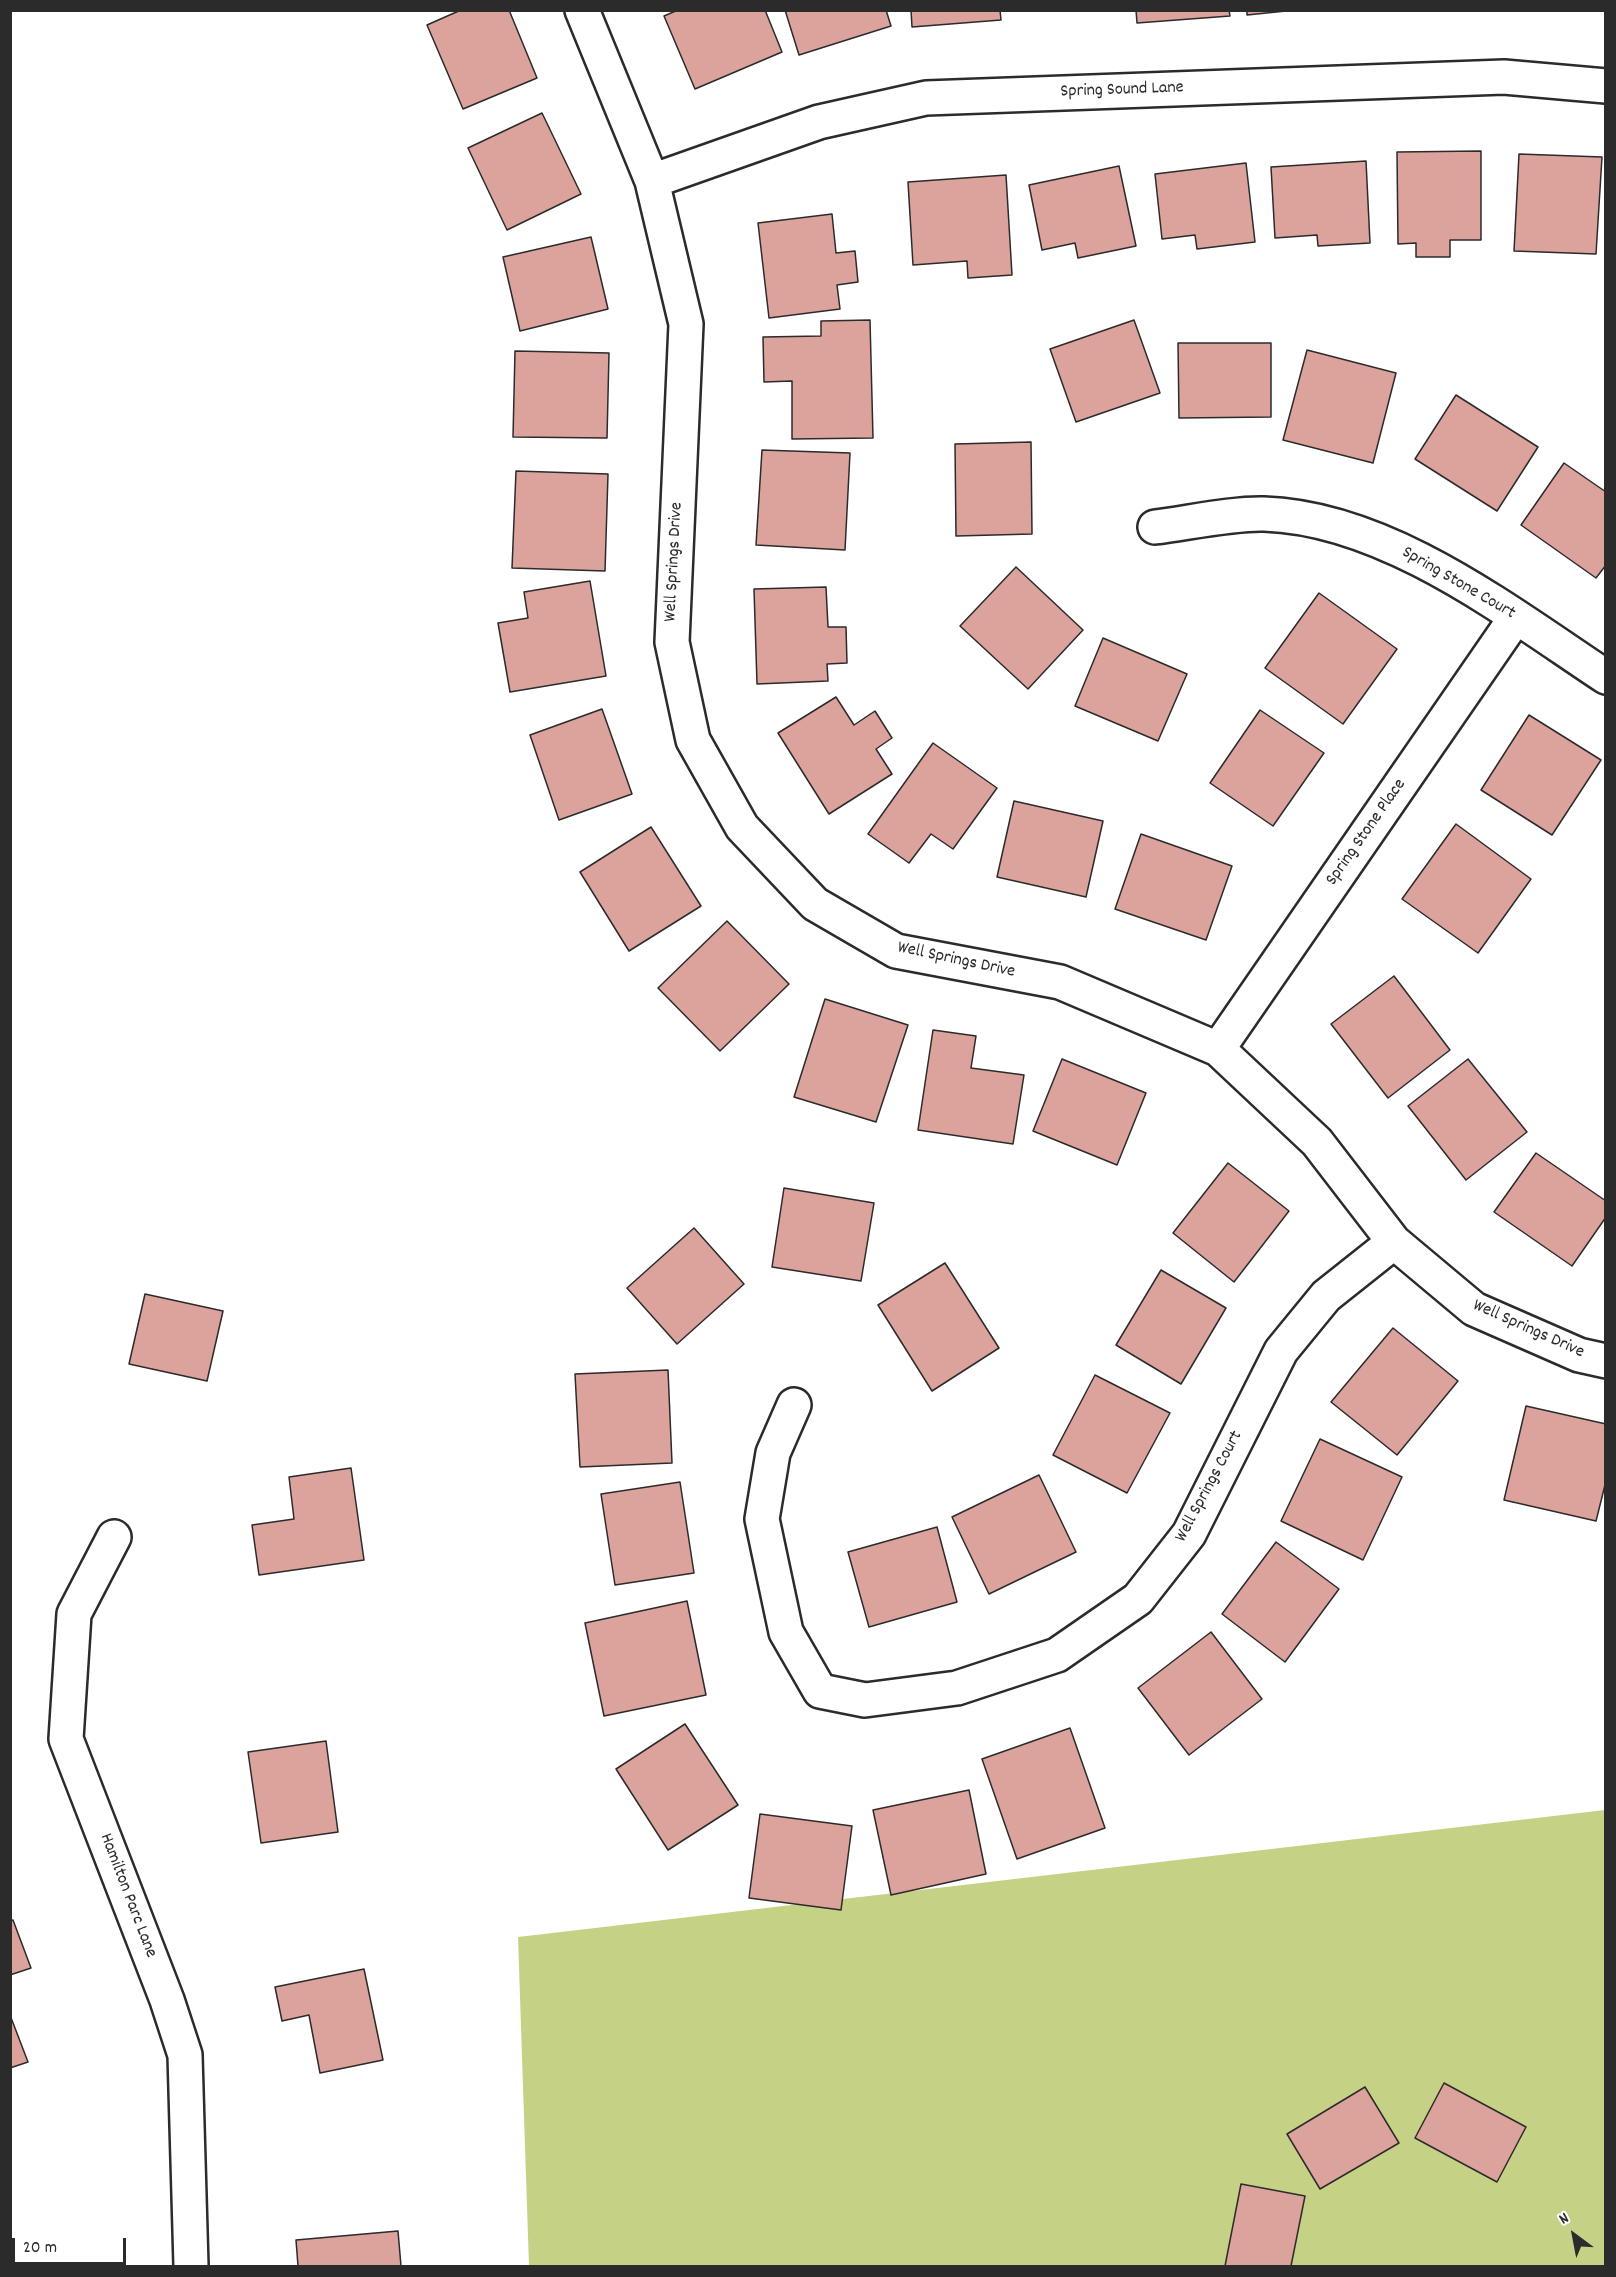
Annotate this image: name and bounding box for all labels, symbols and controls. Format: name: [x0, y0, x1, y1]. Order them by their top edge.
street label: Spring Sound Lane: [1060, 78, 1184, 104]
street label: Well Springs Drive: [661, 502, 689, 622]
street label: Spring Stone Court: [1397, 543, 1519, 625]
street label: Spring Stone Place: [1322, 775, 1412, 891]
street label: Well Springs Drive: [895, 938, 1017, 984]
street label: Well Springs Drive: [1469, 1296, 1587, 1364]
street label: Well Springs Court: [1172, 1428, 1248, 1546]
street label: Hamilton Parc Lane: [93, 1831, 161, 1961]
north arrow: [1544, 2205, 1604, 2265]
text: N: [1555, 2207, 1574, 2231]
scale bar: [15, 2226, 129, 2264]
text: 20 m: [23, 2236, 57, 2261]

